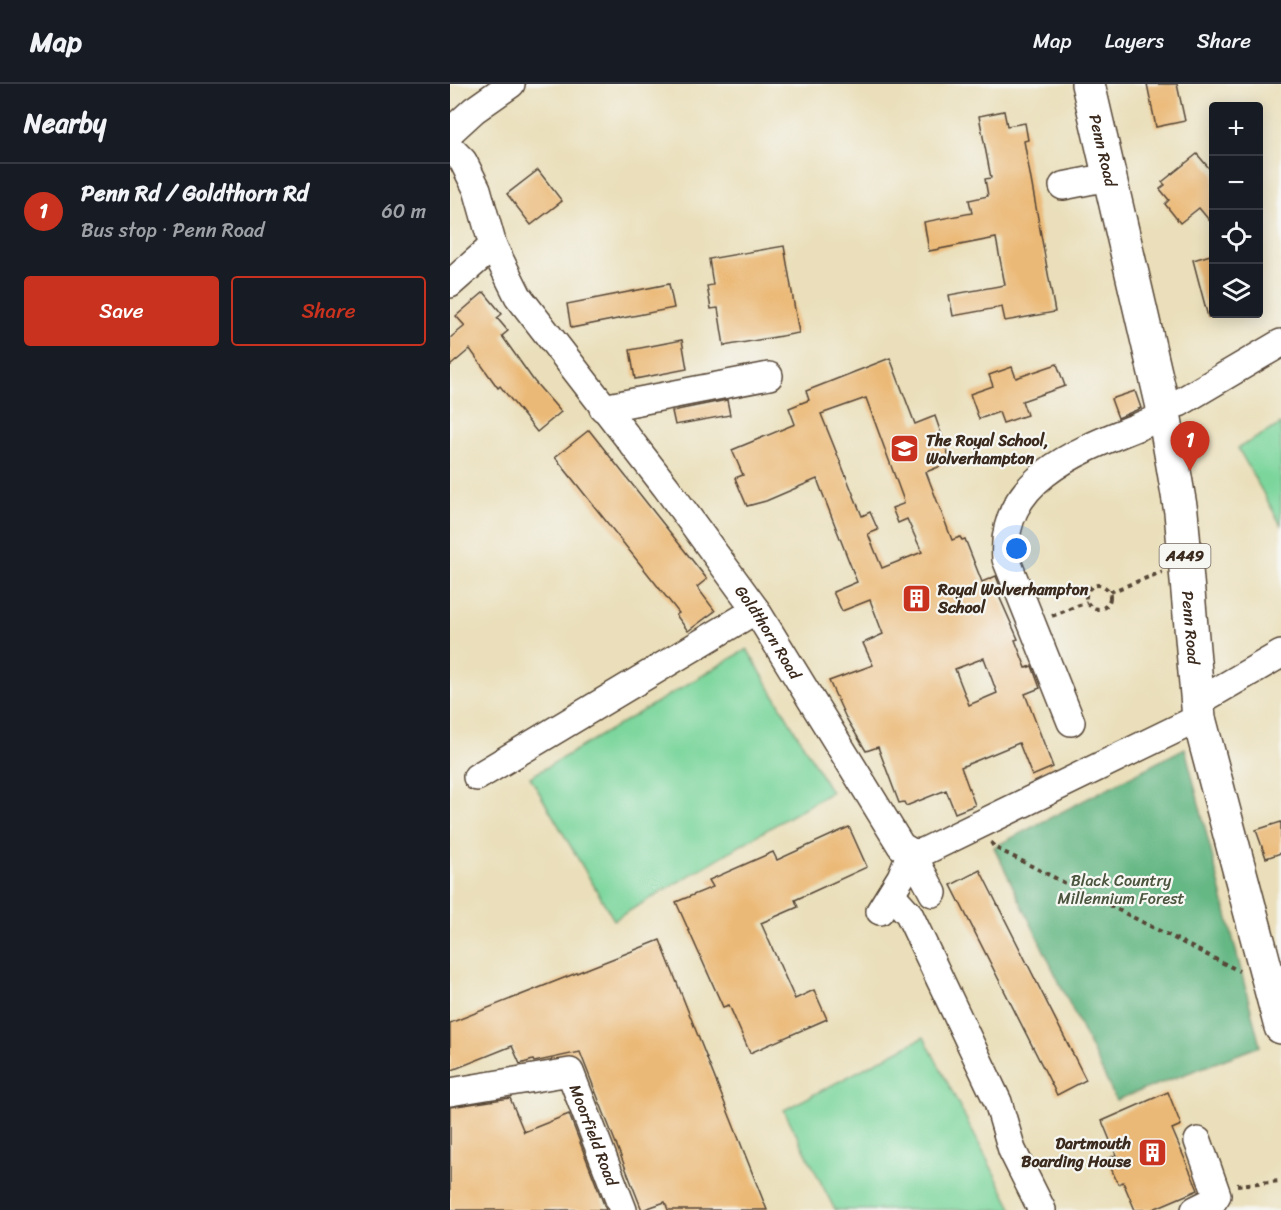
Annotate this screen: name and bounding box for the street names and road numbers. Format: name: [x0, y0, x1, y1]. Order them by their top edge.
street label: Penn Road: [1081, 111, 1126, 191]
road number: A449: [1160, 544, 1210, 568]
street label: Goldthorn Road: [727, 578, 811, 686]
street label: Penn Road: [1173, 589, 1209, 667]
street label: Moorfield Road: [561, 1080, 627, 1191]

